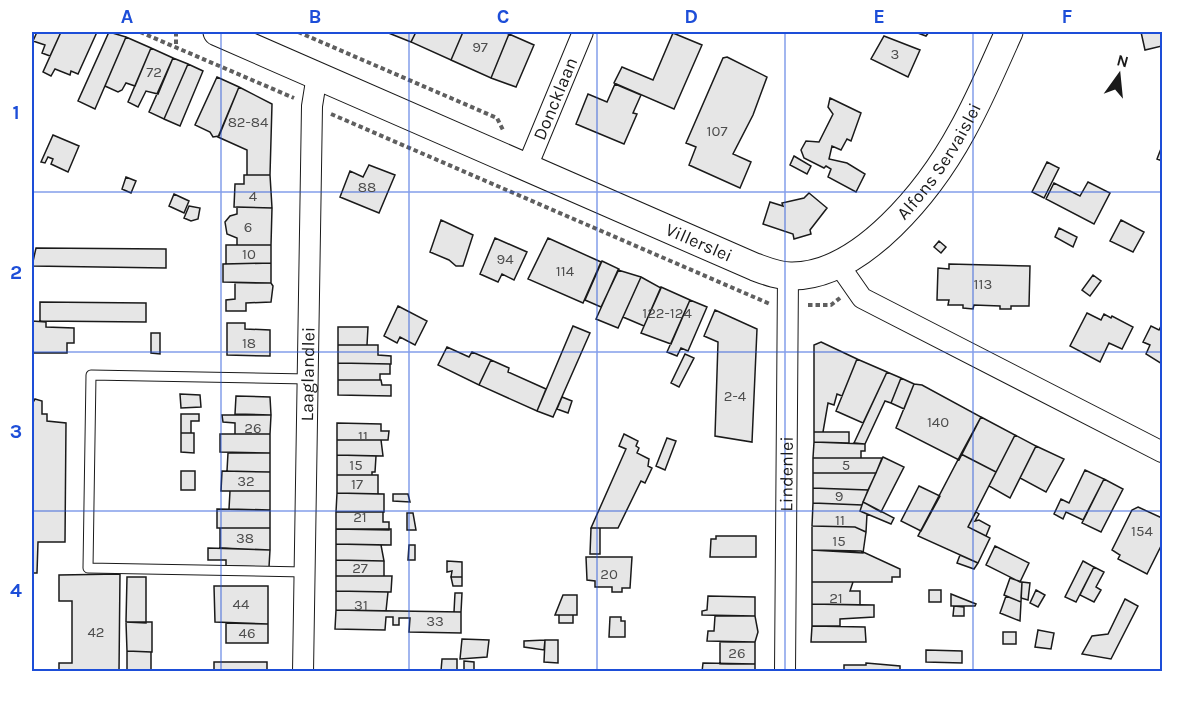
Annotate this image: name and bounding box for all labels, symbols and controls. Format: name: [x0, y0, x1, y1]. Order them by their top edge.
text: A: [121, 5, 134, 28]
text: B: [309, 5, 321, 28]
text: C: [497, 5, 509, 28]
text: D: [684, 5, 698, 28]
text: E: [873, 5, 885, 28]
text: F: [1062, 5, 1073, 28]
house number: 97: [472, 38, 488, 56]
house number: 3: [891, 45, 899, 63]
north arrow: [1089, 45, 1149, 105]
text: N: [1115, 50, 1131, 72]
street label: Doncklaan: [528, 54, 582, 143]
house number: 72: [146, 63, 162, 81]
street label: Alfons Servaislei: [892, 99, 986, 224]
text: 1: [12, 101, 20, 124]
house number: 82-84: [228, 113, 269, 131]
house number: 107: [707, 122, 727, 140]
house number: 88: [358, 178, 376, 196]
house number: 4: [249, 187, 258, 205]
house number: 6: [244, 218, 252, 236]
street label: Villerslei: [662, 218, 736, 267]
house number: 10: [242, 245, 256, 263]
house number: 94: [496, 250, 514, 268]
text: 2: [10, 261, 22, 284]
house number: 114: [556, 262, 575, 280]
house number: 113: [974, 275, 992, 293]
house number: 122-124: [642, 304, 692, 322]
street label: Laaglandlei: [296, 327, 319, 422]
house number: 18: [242, 334, 256, 352]
house number: 2-4: [724, 387, 747, 405]
house number: 140: [927, 413, 949, 431]
house number: 26: [244, 419, 262, 437]
text: 3: [10, 420, 22, 443]
house number: 11: [358, 427, 368, 445]
street label: Lindenlei: [775, 436, 798, 512]
house number: 15: [349, 456, 363, 474]
house number: 5: [842, 456, 850, 474]
house number: 32: [237, 472, 255, 490]
house number: 17: [351, 475, 363, 493]
house number: 9: [835, 487, 843, 505]
house number: 21: [353, 508, 367, 526]
house number: 11: [835, 511, 845, 529]
house number: 154: [1131, 522, 1154, 540]
house number: 38: [236, 529, 254, 547]
house number: 15: [832, 532, 846, 550]
house number: 27: [352, 559, 368, 577]
house number: 20: [600, 565, 618, 583]
text: 4: [10, 579, 22, 602]
house number: 21: [829, 589, 843, 607]
house number: 44: [233, 595, 250, 613]
house number: 31: [354, 596, 368, 614]
house number: 33: [426, 612, 444, 630]
house number: 42: [87, 623, 105, 641]
house number: 46: [239, 624, 255, 642]
house number: 26: [728, 644, 746, 662]

